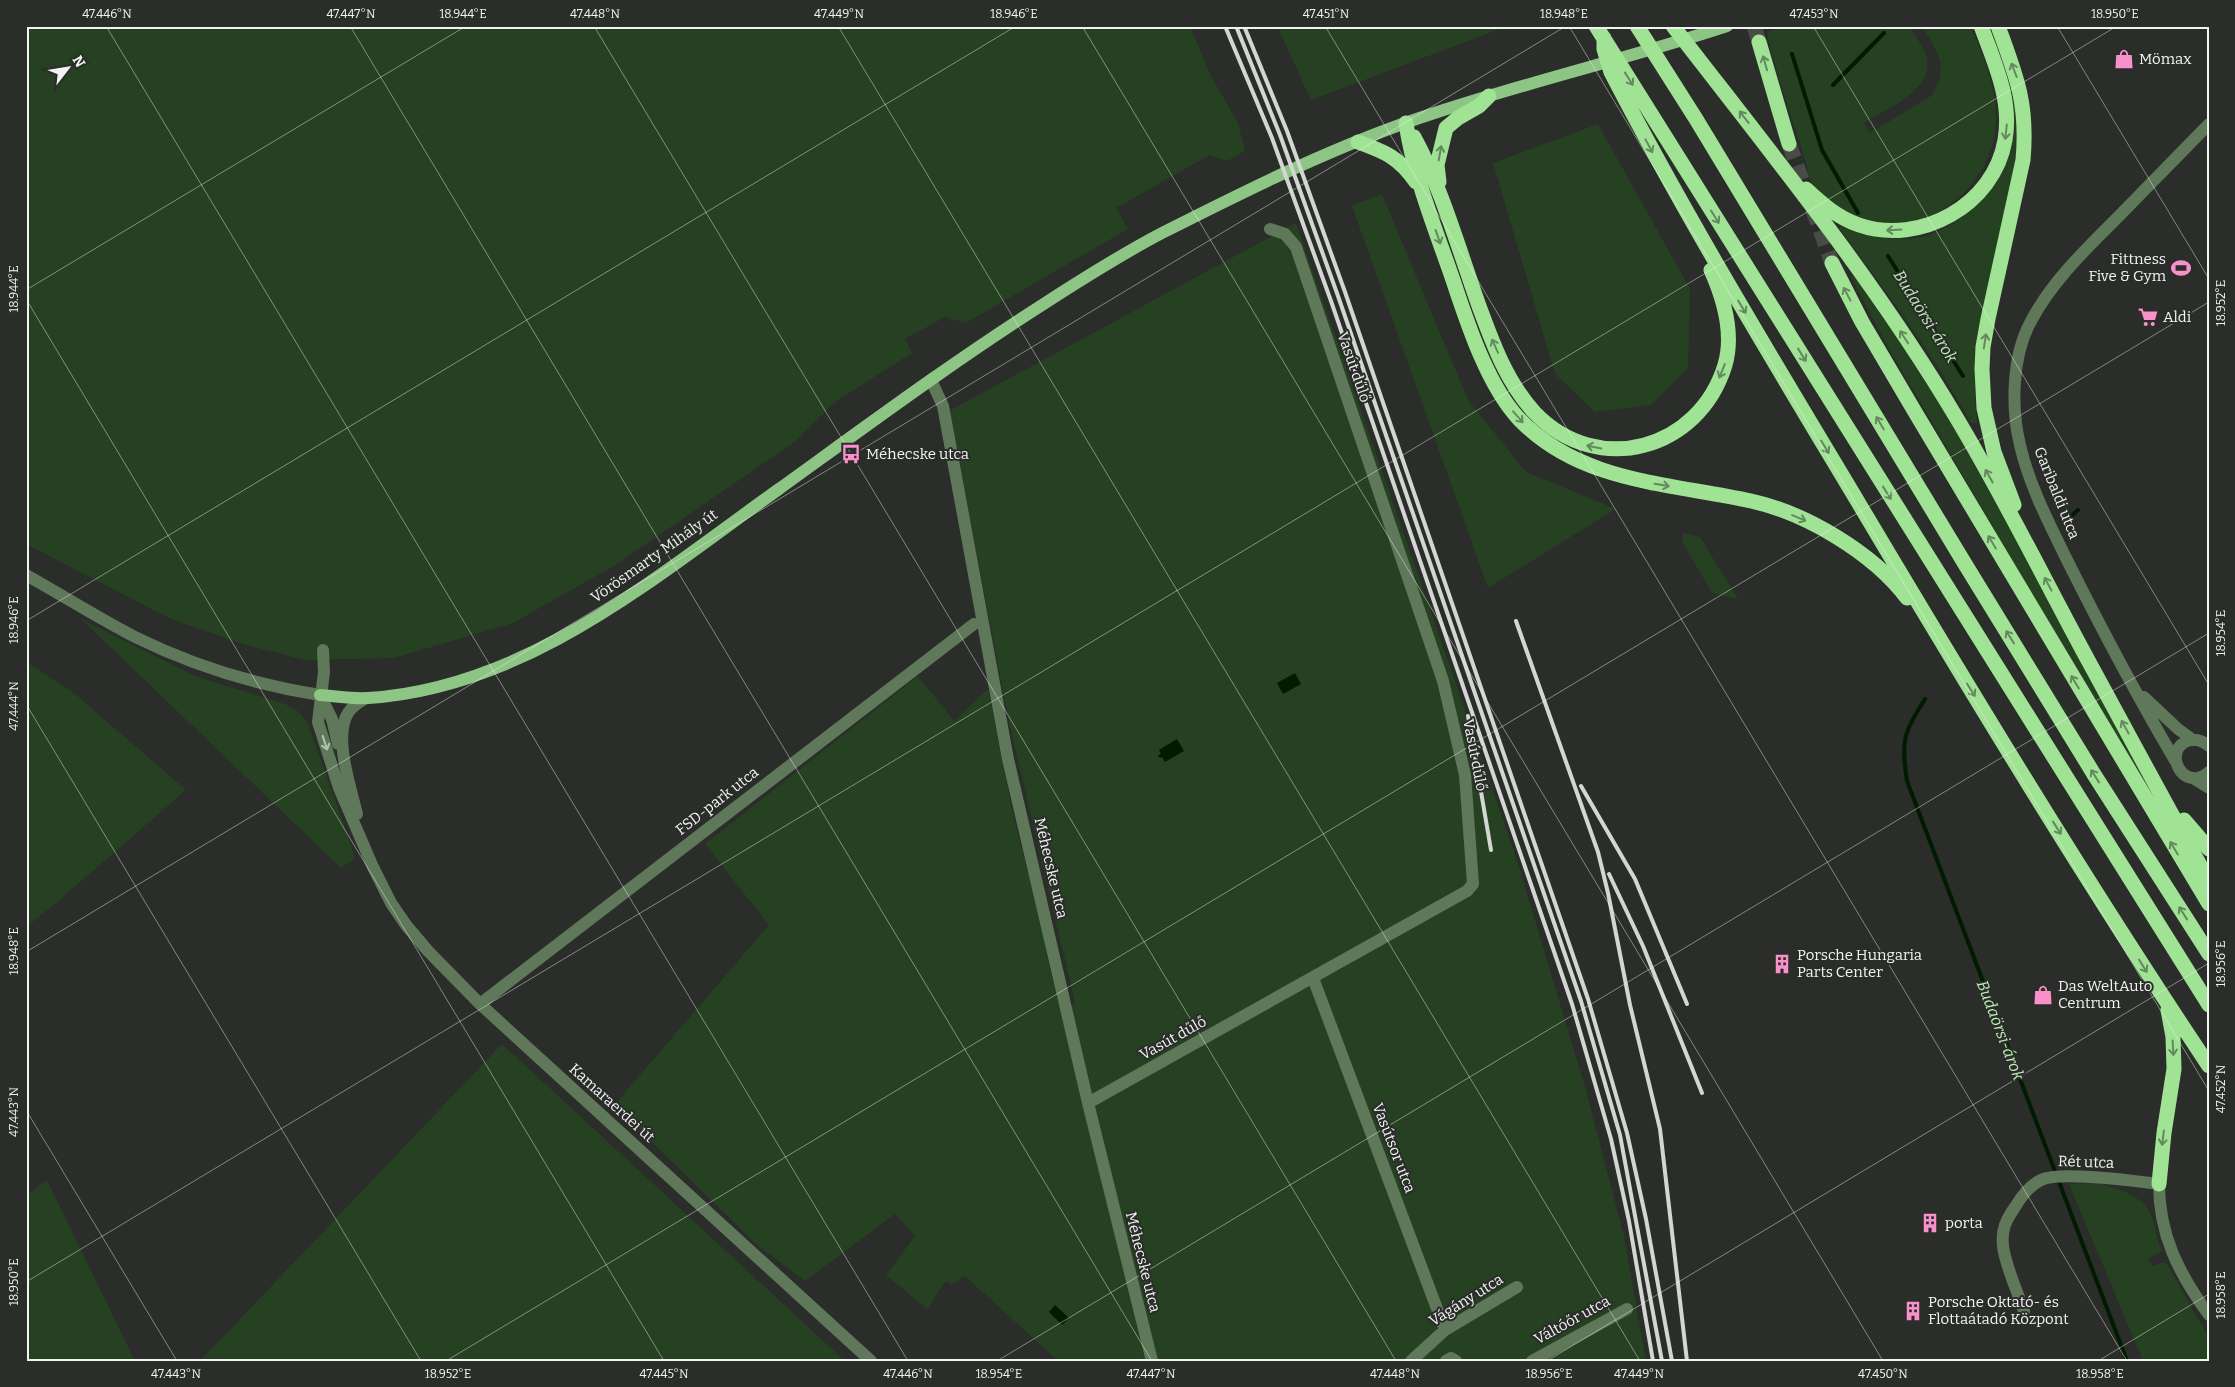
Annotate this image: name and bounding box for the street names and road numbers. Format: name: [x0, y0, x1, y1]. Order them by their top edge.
street label: Vasút dűlő: [1334, 329, 1374, 405]
street label: Garibaldi utca: [2030, 444, 2084, 542]
street label: Vörösmarty Mihály út: [587, 505, 721, 607]
street label: Vasút dűlő: [1459, 717, 1491, 793]
street label: FSD-park utca: [672, 763, 762, 839]
street label: Méhecske utca: [1031, 816, 1071, 920]
street label: Vasút dűlő: [1137, 1012, 1209, 1064]
street label: Kamaraerdei út: [566, 1060, 659, 1146]
street label: Vasútsor utca: [1369, 1101, 1419, 1195]
street label: Rét utca: [2058, 1152, 2114, 1172]
street label: Méhecske utca: [1122, 1210, 1164, 1314]
street label: Vágány utca: [1426, 1270, 1506, 1330]
street label: Váltóőr utca: [1531, 1292, 1613, 1348]

